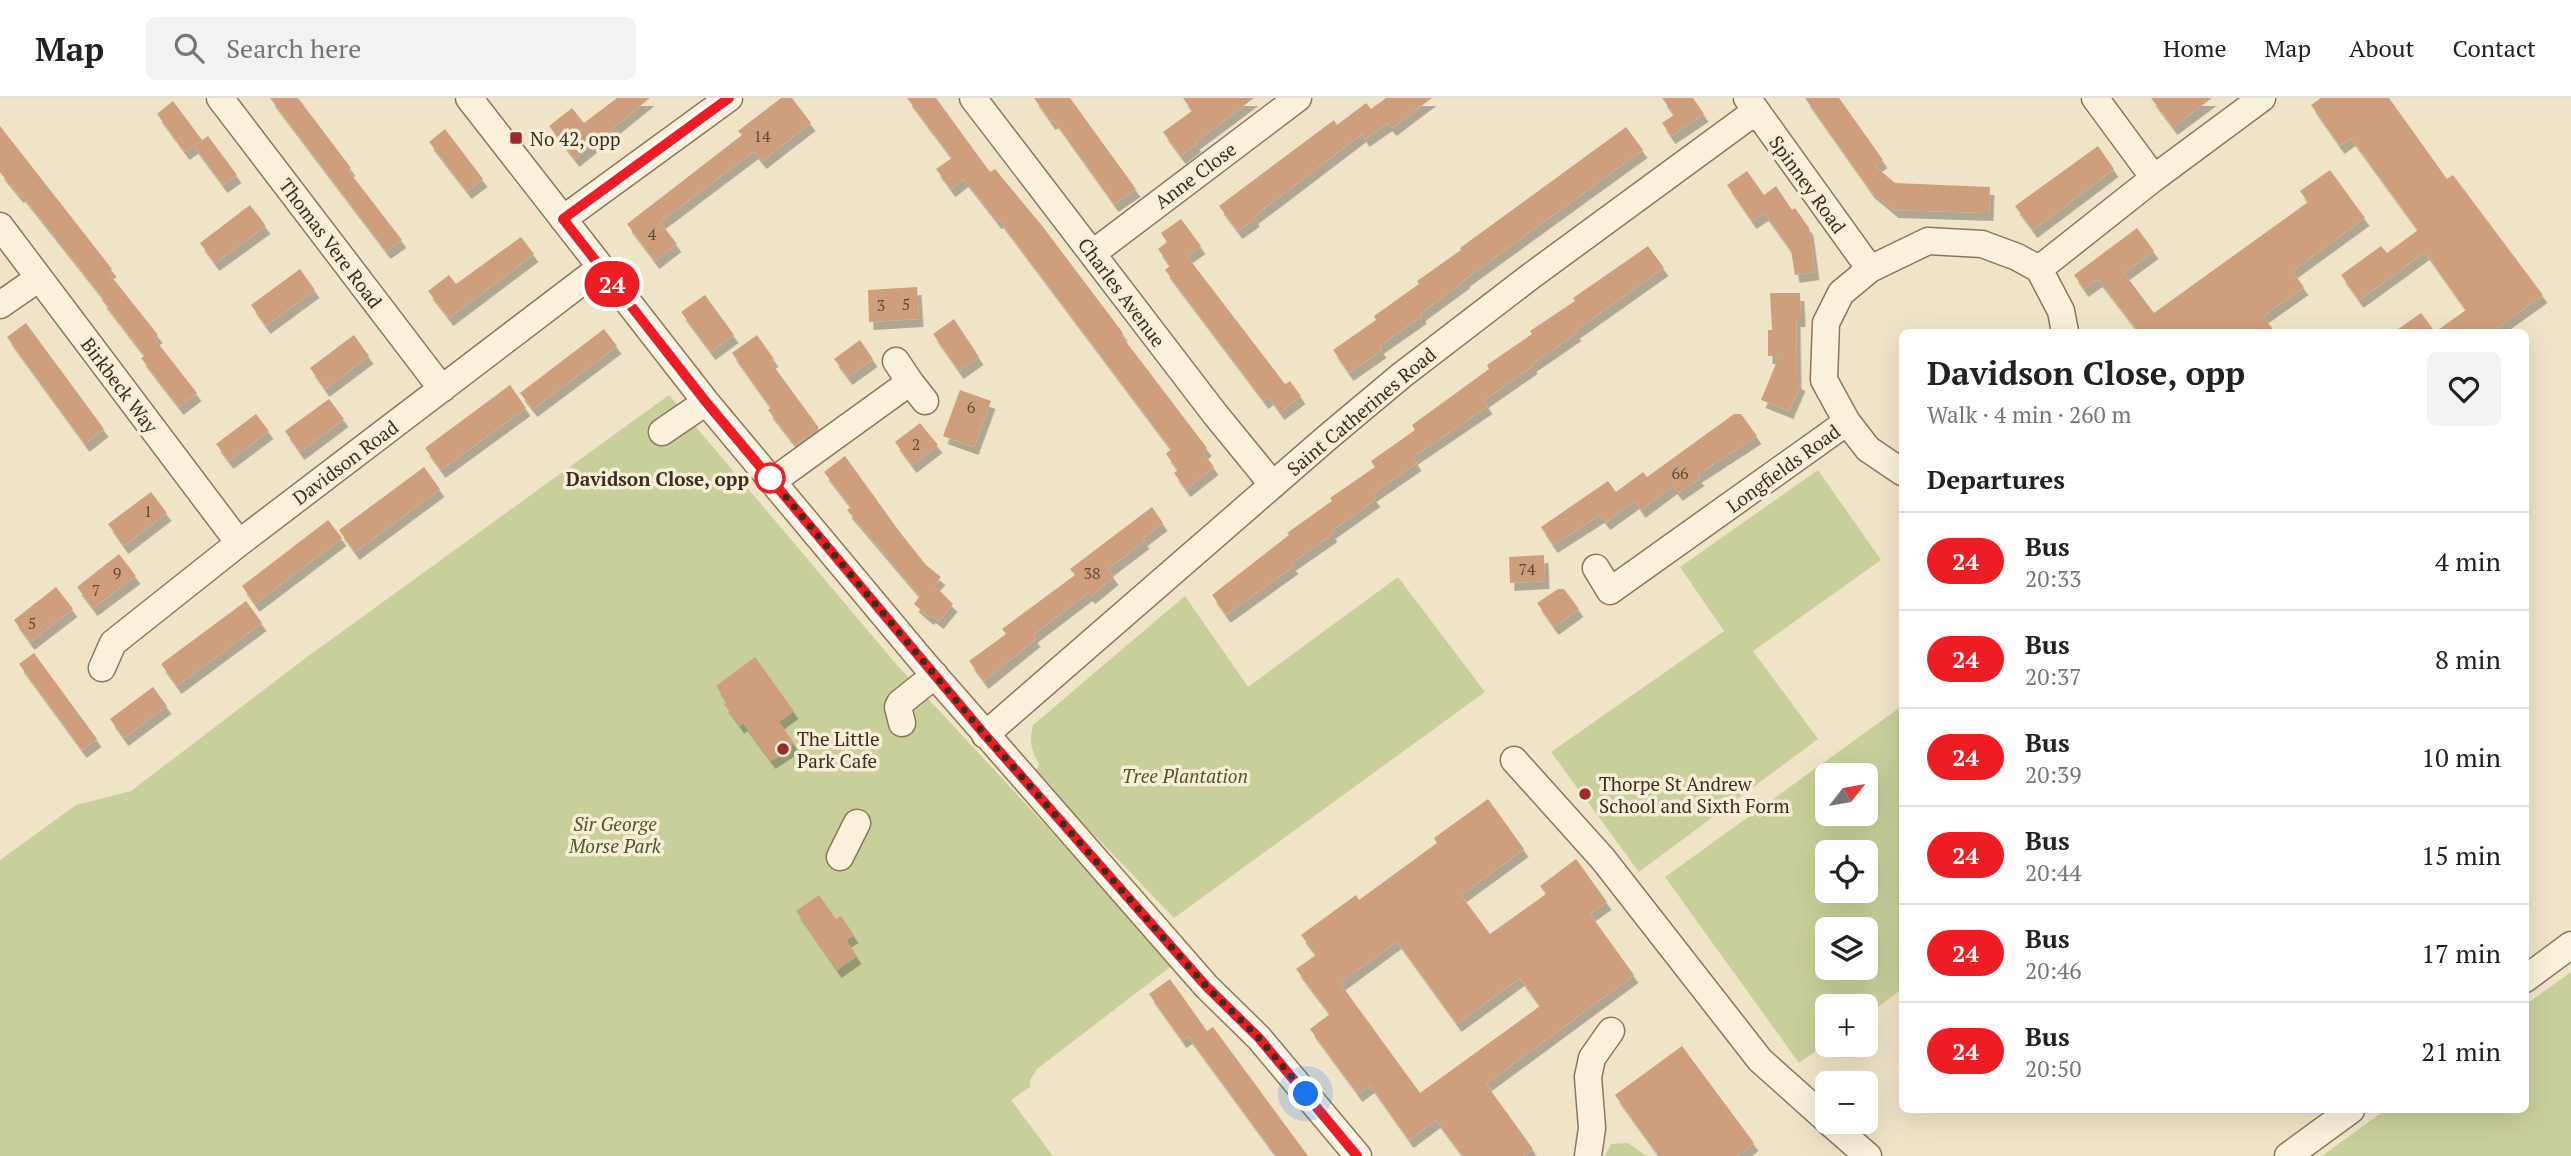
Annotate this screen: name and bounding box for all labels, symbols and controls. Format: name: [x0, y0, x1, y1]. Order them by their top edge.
search box: [146, 17, 636, 80]
text: Map: [35, 27, 104, 70]
icon: search: [170, 29, 208, 67]
text: Search here: [226, 31, 361, 65]
text: Home: [2163, 32, 2227, 64]
text: Map: [2265, 32, 2311, 64]
text: About: [2349, 32, 2415, 64]
text: Contact: [2453, 32, 2536, 64]
house number: 14: [753, 125, 771, 147]
place label: No 42, opp: [530, 126, 621, 151]
marker: No 42, opp: [508, 130, 524, 146]
street label: Spinney Road: [1764, 130, 1852, 238]
street label: Anne Close: [1149, 136, 1241, 214]
street label: Thomas Vere Road: [274, 173, 388, 313]
house number: 4: [648, 223, 657, 245]
street label: Charles Avenue: [1073, 232, 1171, 352]
line badge: 24: [580, 261, 644, 307]
text: 24: [598, 268, 626, 300]
house number: 5: [902, 293, 910, 315]
house number: 3: [877, 294, 885, 316]
street label: Birkbeck Way: [76, 332, 164, 438]
street label: Saint Catherines Road: [1281, 341, 1441, 481]
text: Davidson Close, opp: [1927, 351, 2245, 394]
button: heart: [2427, 352, 2501, 426]
house number: 6: [967, 396, 976, 418]
text: Walk · 4 min · 260 m: [1927, 399, 2131, 430]
street label: Davidson Road: [287, 414, 403, 510]
street label: Longfields Road: [1721, 418, 1845, 518]
house number: 2: [912, 433, 920, 455]
house number: 66: [1671, 462, 1689, 484]
text: Departures: [1927, 462, 2065, 496]
marker: Davidson Close, opp: [755, 463, 785, 493]
place label: Davidson Close, opp: [566, 466, 749, 491]
house number: 1: [144, 500, 152, 522]
text: Bus: [2025, 529, 2070, 563]
text: 4 min: [2435, 544, 2501, 578]
text: 24: [1952, 545, 1979, 577]
house number: 74: [1518, 558, 1536, 580]
house number: 9: [113, 562, 121, 584]
house number: 38: [1083, 562, 1101, 584]
text: 20:33: [2025, 563, 2082, 594]
house number: 7: [92, 579, 100, 601]
house number: 5: [28, 612, 36, 634]
text: Bus: [2025, 627, 2070, 661]
text: 8 min: [2435, 642, 2501, 676]
text: 24: [1952, 643, 1979, 675]
text: 20:37: [2025, 661, 2082, 692]
text: Bus: [2025, 725, 2070, 759]
place label: The Little Park Cafe: [797, 726, 880, 773]
text: 10 min: [2421, 740, 2501, 774]
marker: The Little Park Cafe: [775, 741, 791, 757]
text: 24: [1952, 741, 1979, 773]
text: 20:39: [2025, 759, 2082, 790]
park label: Tree Plantation: [1122, 763, 1248, 788]
north arrow: [1815, 763, 1878, 826]
map controls: [1815, 763, 1878, 1134]
place label: Thorpe St Andrew School and Sixth Form: [1599, 771, 1790, 818]
marker: Thorpe St Andrew School and Sixth Form: [1577, 786, 1593, 802]
park label: Sir George Morse Park: [568, 811, 662, 858]
text: Bus: [2025, 823, 2070, 857]
text: 15 min: [2421, 838, 2501, 872]
text: 24: [1952, 839, 1979, 871]
button: locate: [1815, 840, 1878, 903]
text: 20:44: [2025, 857, 2082, 888]
button: layers: [1815, 917, 1878, 980]
text: Bus: [2025, 921, 2070, 955]
text: 17 min: [2421, 936, 2501, 970]
text: 24: [1952, 937, 1979, 969]
text: 20:46: [2025, 955, 2082, 986]
button: +: [1815, 994, 1878, 1057]
text: Bus: [2025, 1019, 2070, 1053]
text: 21 min: [2421, 1034, 2501, 1068]
text: 24: [1952, 1035, 1979, 1067]
text: 20:50: [2025, 1053, 2082, 1084]
button: −: [1815, 1071, 1878, 1134]
your location: [1288, 1076, 1323, 1111]

